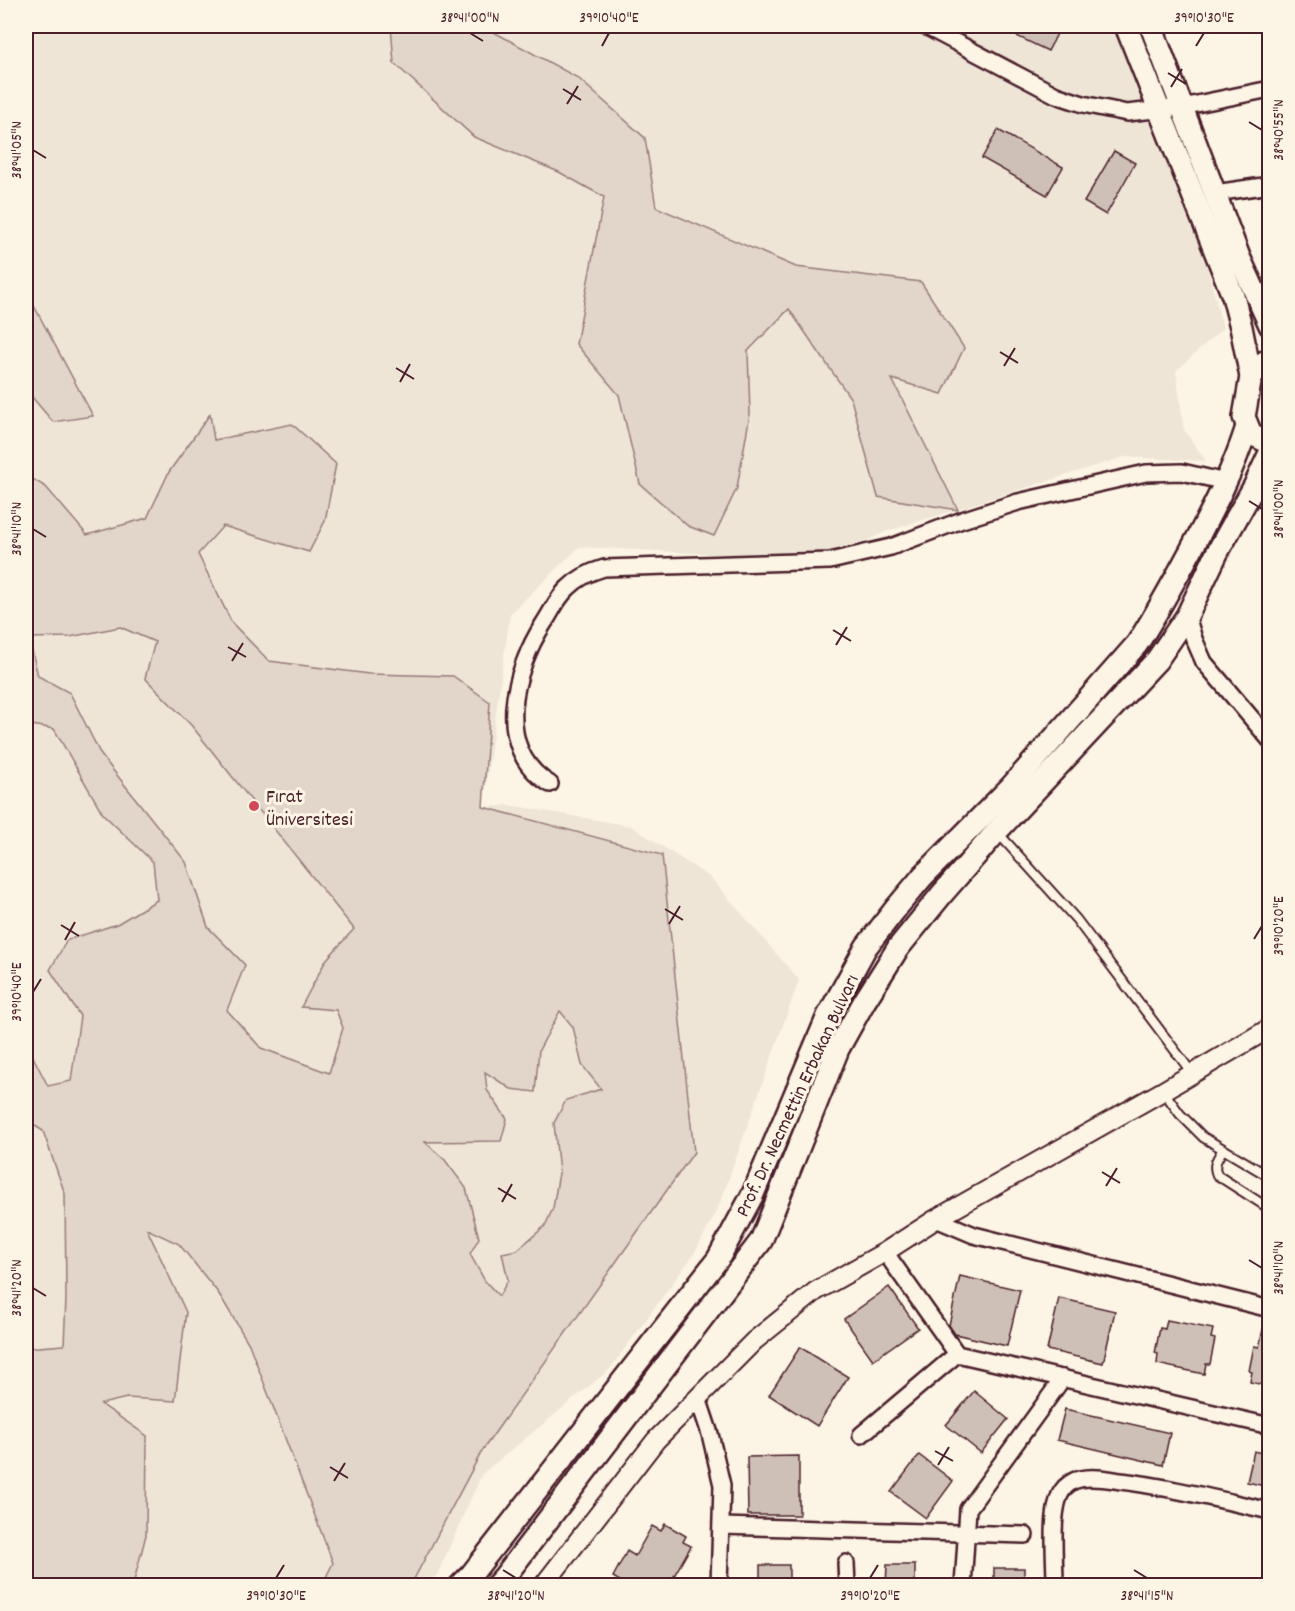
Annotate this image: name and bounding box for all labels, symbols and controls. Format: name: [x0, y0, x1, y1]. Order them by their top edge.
text: 38°41'00"N: [440, 8, 500, 30]
text: 39°10'40"E: [579, 8, 639, 30]
text: 39°10'30"E: [1174, 8, 1234, 30]
text: 38°40'55"N: [1269, 99, 1291, 161]
text: 38°41'05"N: [7, 121, 29, 179]
text: 38°41'00"N: [1269, 479, 1291, 539]
text: 38°41'10"N: [7, 502, 29, 556]
place label: Fırat Üniversitesi: [266, 784, 353, 835]
marker: Fırat Üniversitesi: [247, 799, 261, 813]
text: 39°10'20"E: [1269, 896, 1291, 956]
text: 39°10'40"E: [7, 962, 29, 1022]
street label: Prof. Dr. Necmettin Erbakan Bulvarı: [730, 970, 867, 1222]
text: 38°41'10"N: [1269, 1241, 1291, 1295]
text: 38°41'20"N: [7, 1259, 29, 1317]
text: 39°10'30"E: [246, 1586, 306, 1608]
text: 38°41'20"N: [487, 1586, 545, 1608]
text: 39°10'20"E: [840, 1586, 900, 1608]
text: 38°41'15"N: [1121, 1586, 1173, 1608]

